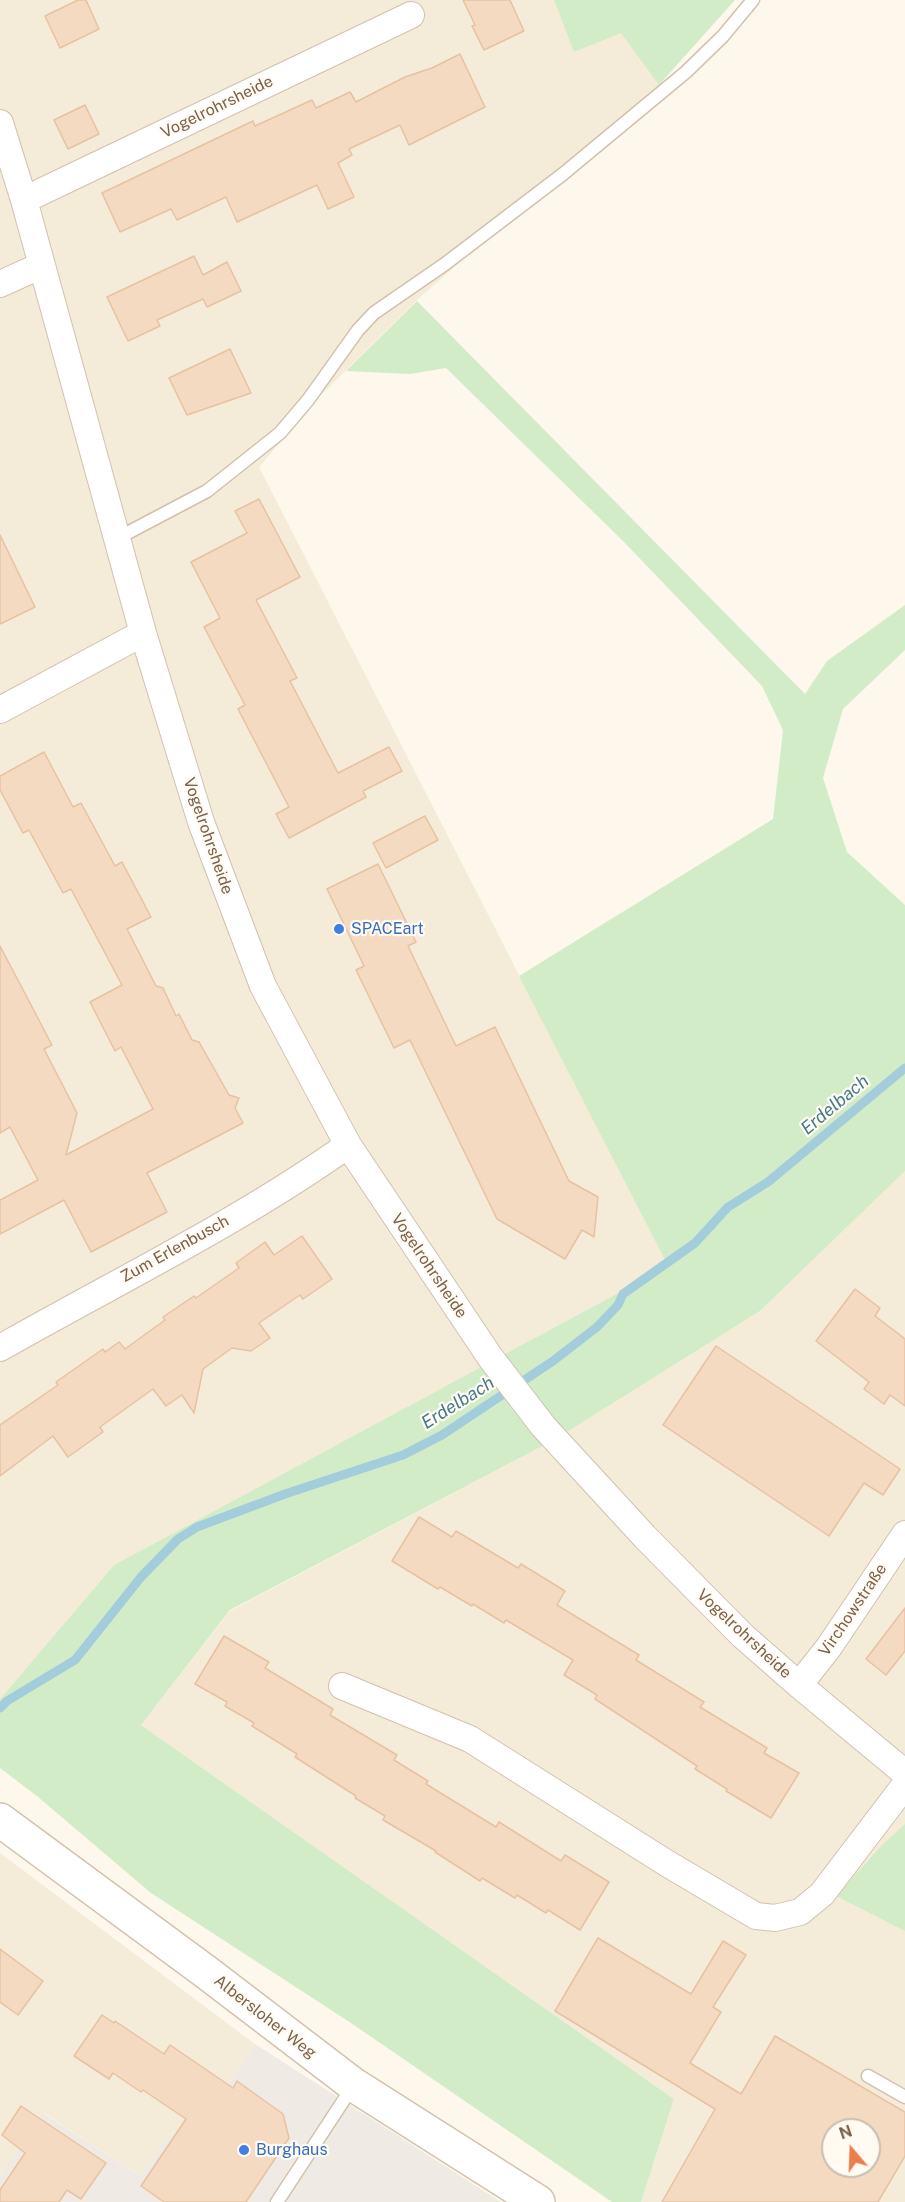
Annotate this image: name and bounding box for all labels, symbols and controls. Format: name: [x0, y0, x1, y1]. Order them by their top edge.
street label: Vogelrohrsheide: [158, 72, 276, 142]
street label: Vogelrohrsheide: [179, 775, 237, 897]
place label: SPACEart: [351, 919, 424, 939]
marker: SPACEart: [332, 922, 346, 936]
water label: Erdelbach: [797, 1070, 873, 1140]
street label: Vogelrohrsheide: [387, 1210, 471, 1322]
street label: Zum Erlenbusch: [118, 1211, 232, 1287]
water label: Erdelbach: [418, 1372, 498, 1434]
street label: Virchowstraße: [815, 1560, 891, 1660]
street label: Vogelrohrsheide: [693, 1585, 795, 1683]
street label: Albersloher Weg: [210, 1971, 320, 2063]
north arrow: [821, 2118, 881, 2178]
text: N: [837, 2121, 855, 2143]
place label: Burghaus: [256, 2140, 328, 2160]
marker: Burghaus: [237, 2143, 251, 2157]

